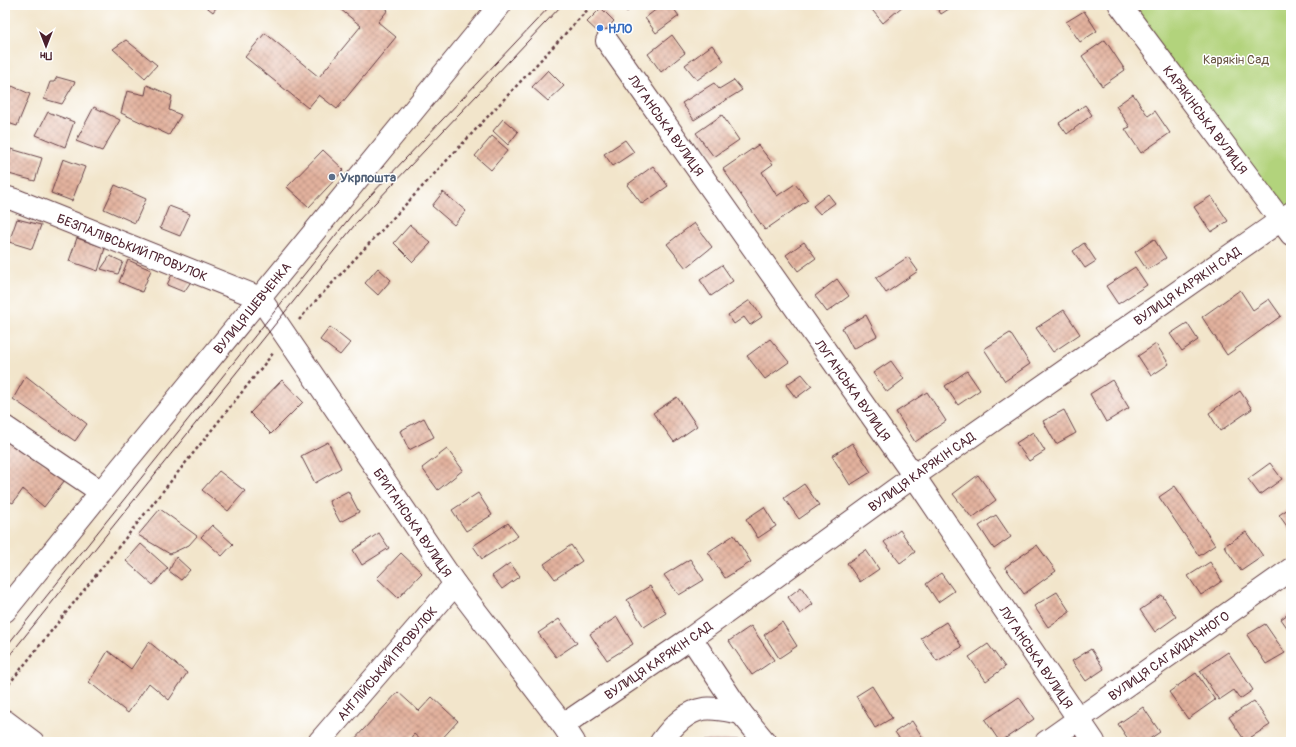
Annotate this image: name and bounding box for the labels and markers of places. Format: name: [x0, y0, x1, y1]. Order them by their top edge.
place label: НЛО: [608, 21, 633, 37]
marker: НЛО: [595, 23, 605, 33]
place label: Укрпошта: [340, 170, 396, 186]
marker: Укрпошта: [327, 172, 337, 182]

